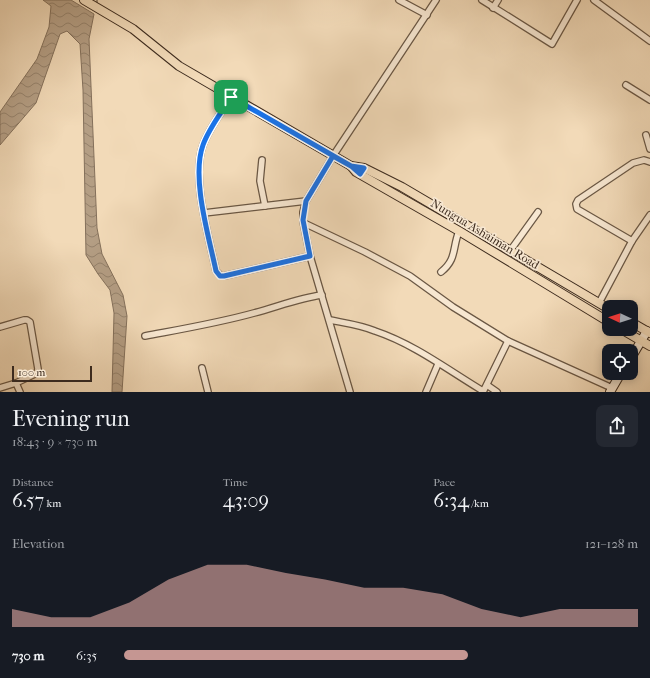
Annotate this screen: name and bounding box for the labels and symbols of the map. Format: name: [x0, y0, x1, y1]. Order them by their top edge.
pin: [214, 80, 248, 114]
street label: Nungua Ashaiman Road: [428, 196, 542, 272]
north arrow: [602, 300, 638, 336]
scale bar: [12, 364, 92, 383]

